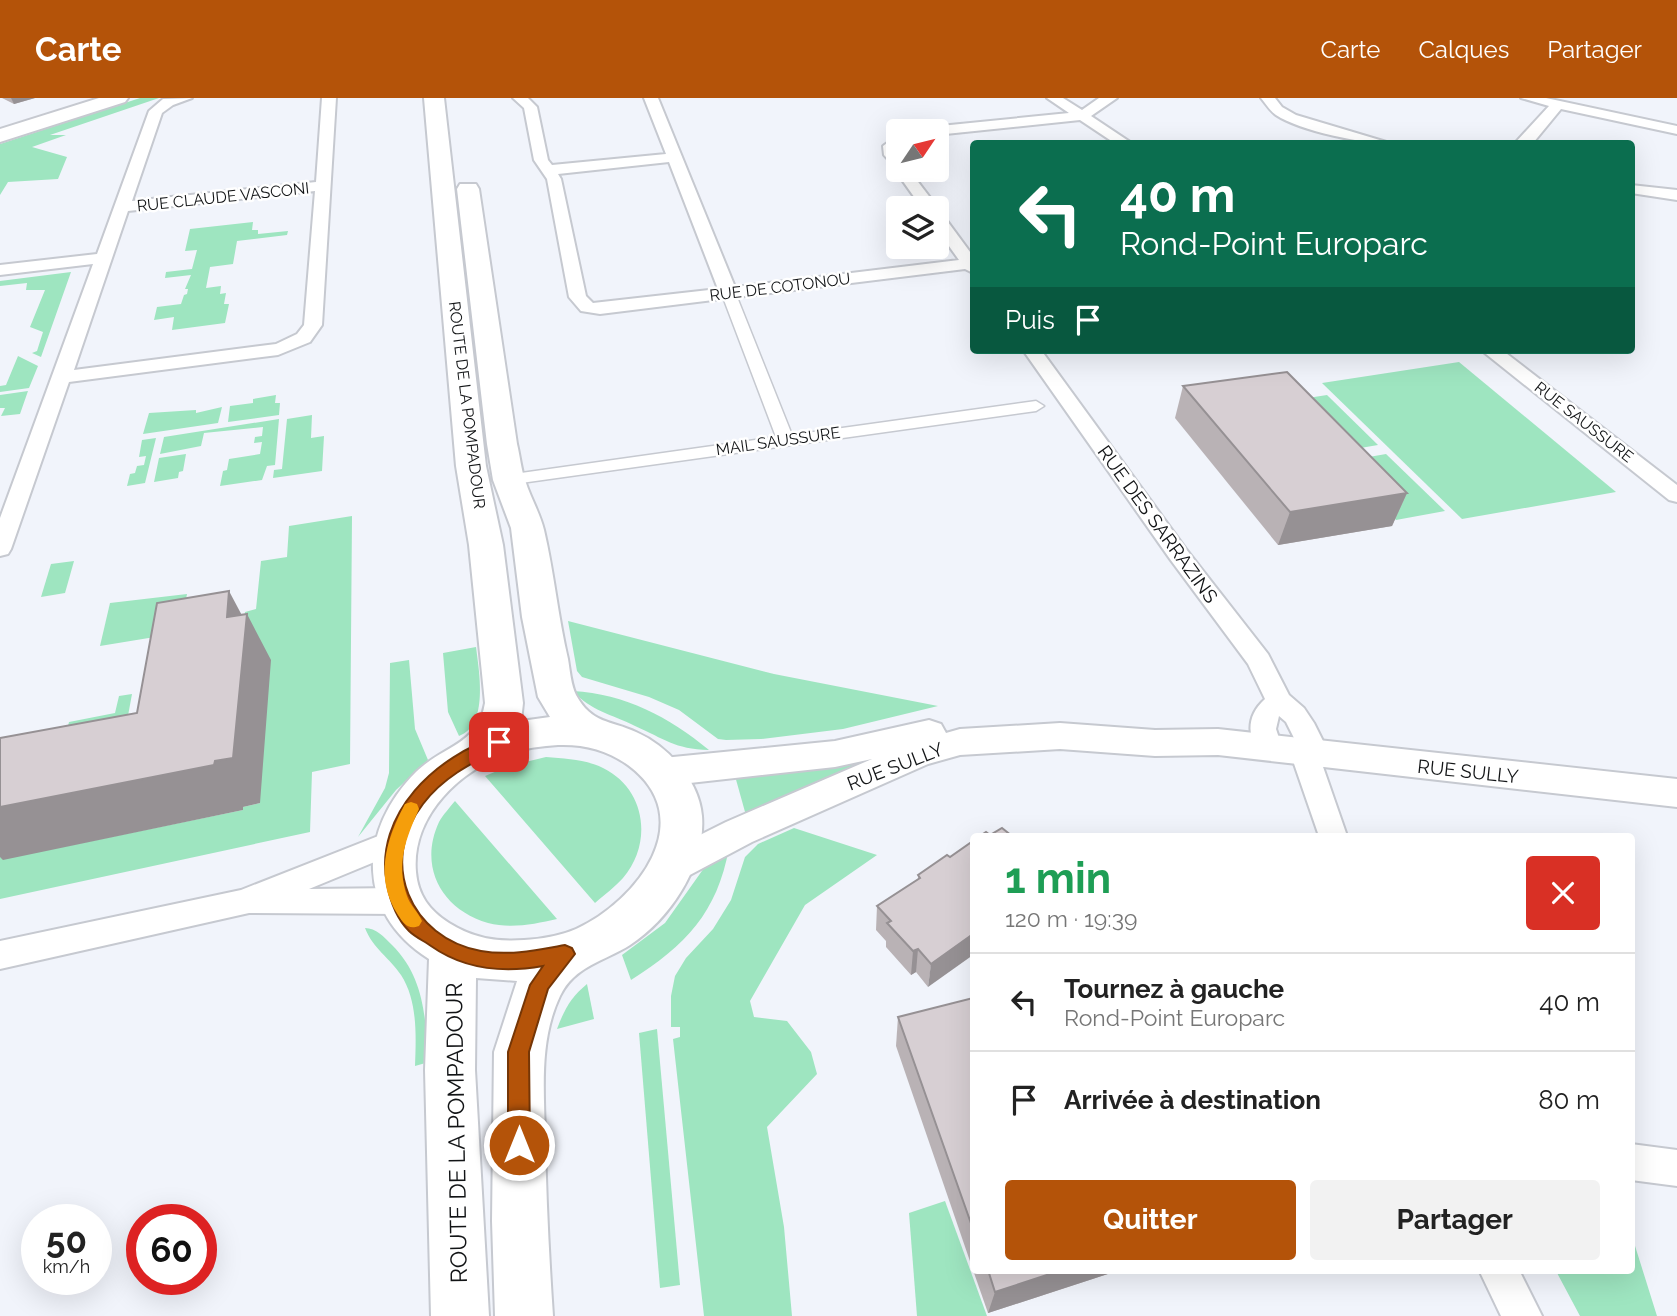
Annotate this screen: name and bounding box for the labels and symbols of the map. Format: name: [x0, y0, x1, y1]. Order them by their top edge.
north arrow: [886, 119, 948, 182]
street label: RUE CLAUDE VASCONI: [136, 178, 310, 216]
street label: RUE DE COTONOU: [708, 269, 852, 305]
street label: ROUTE DE LA POMPADOUR: [445, 300, 489, 510]
street label: RUE SAUSSURE: [1531, 378, 1637, 467]
street label: MAIL SAUSSURE: [715, 423, 842, 459]
street label: RUE DES SARRAZINS: [1093, 441, 1223, 607]
pin: [469, 712, 529, 772]
street label: RUE SULLY: [844, 737, 947, 794]
street label: RUE SULLY: [1416, 755, 1520, 787]
street label: ROUTE DE LA POMPADOUR: [440, 983, 472, 1283]
position arrow: [482, 1108, 556, 1182]
speed limit sign: 60: [126, 1204, 217, 1295]

